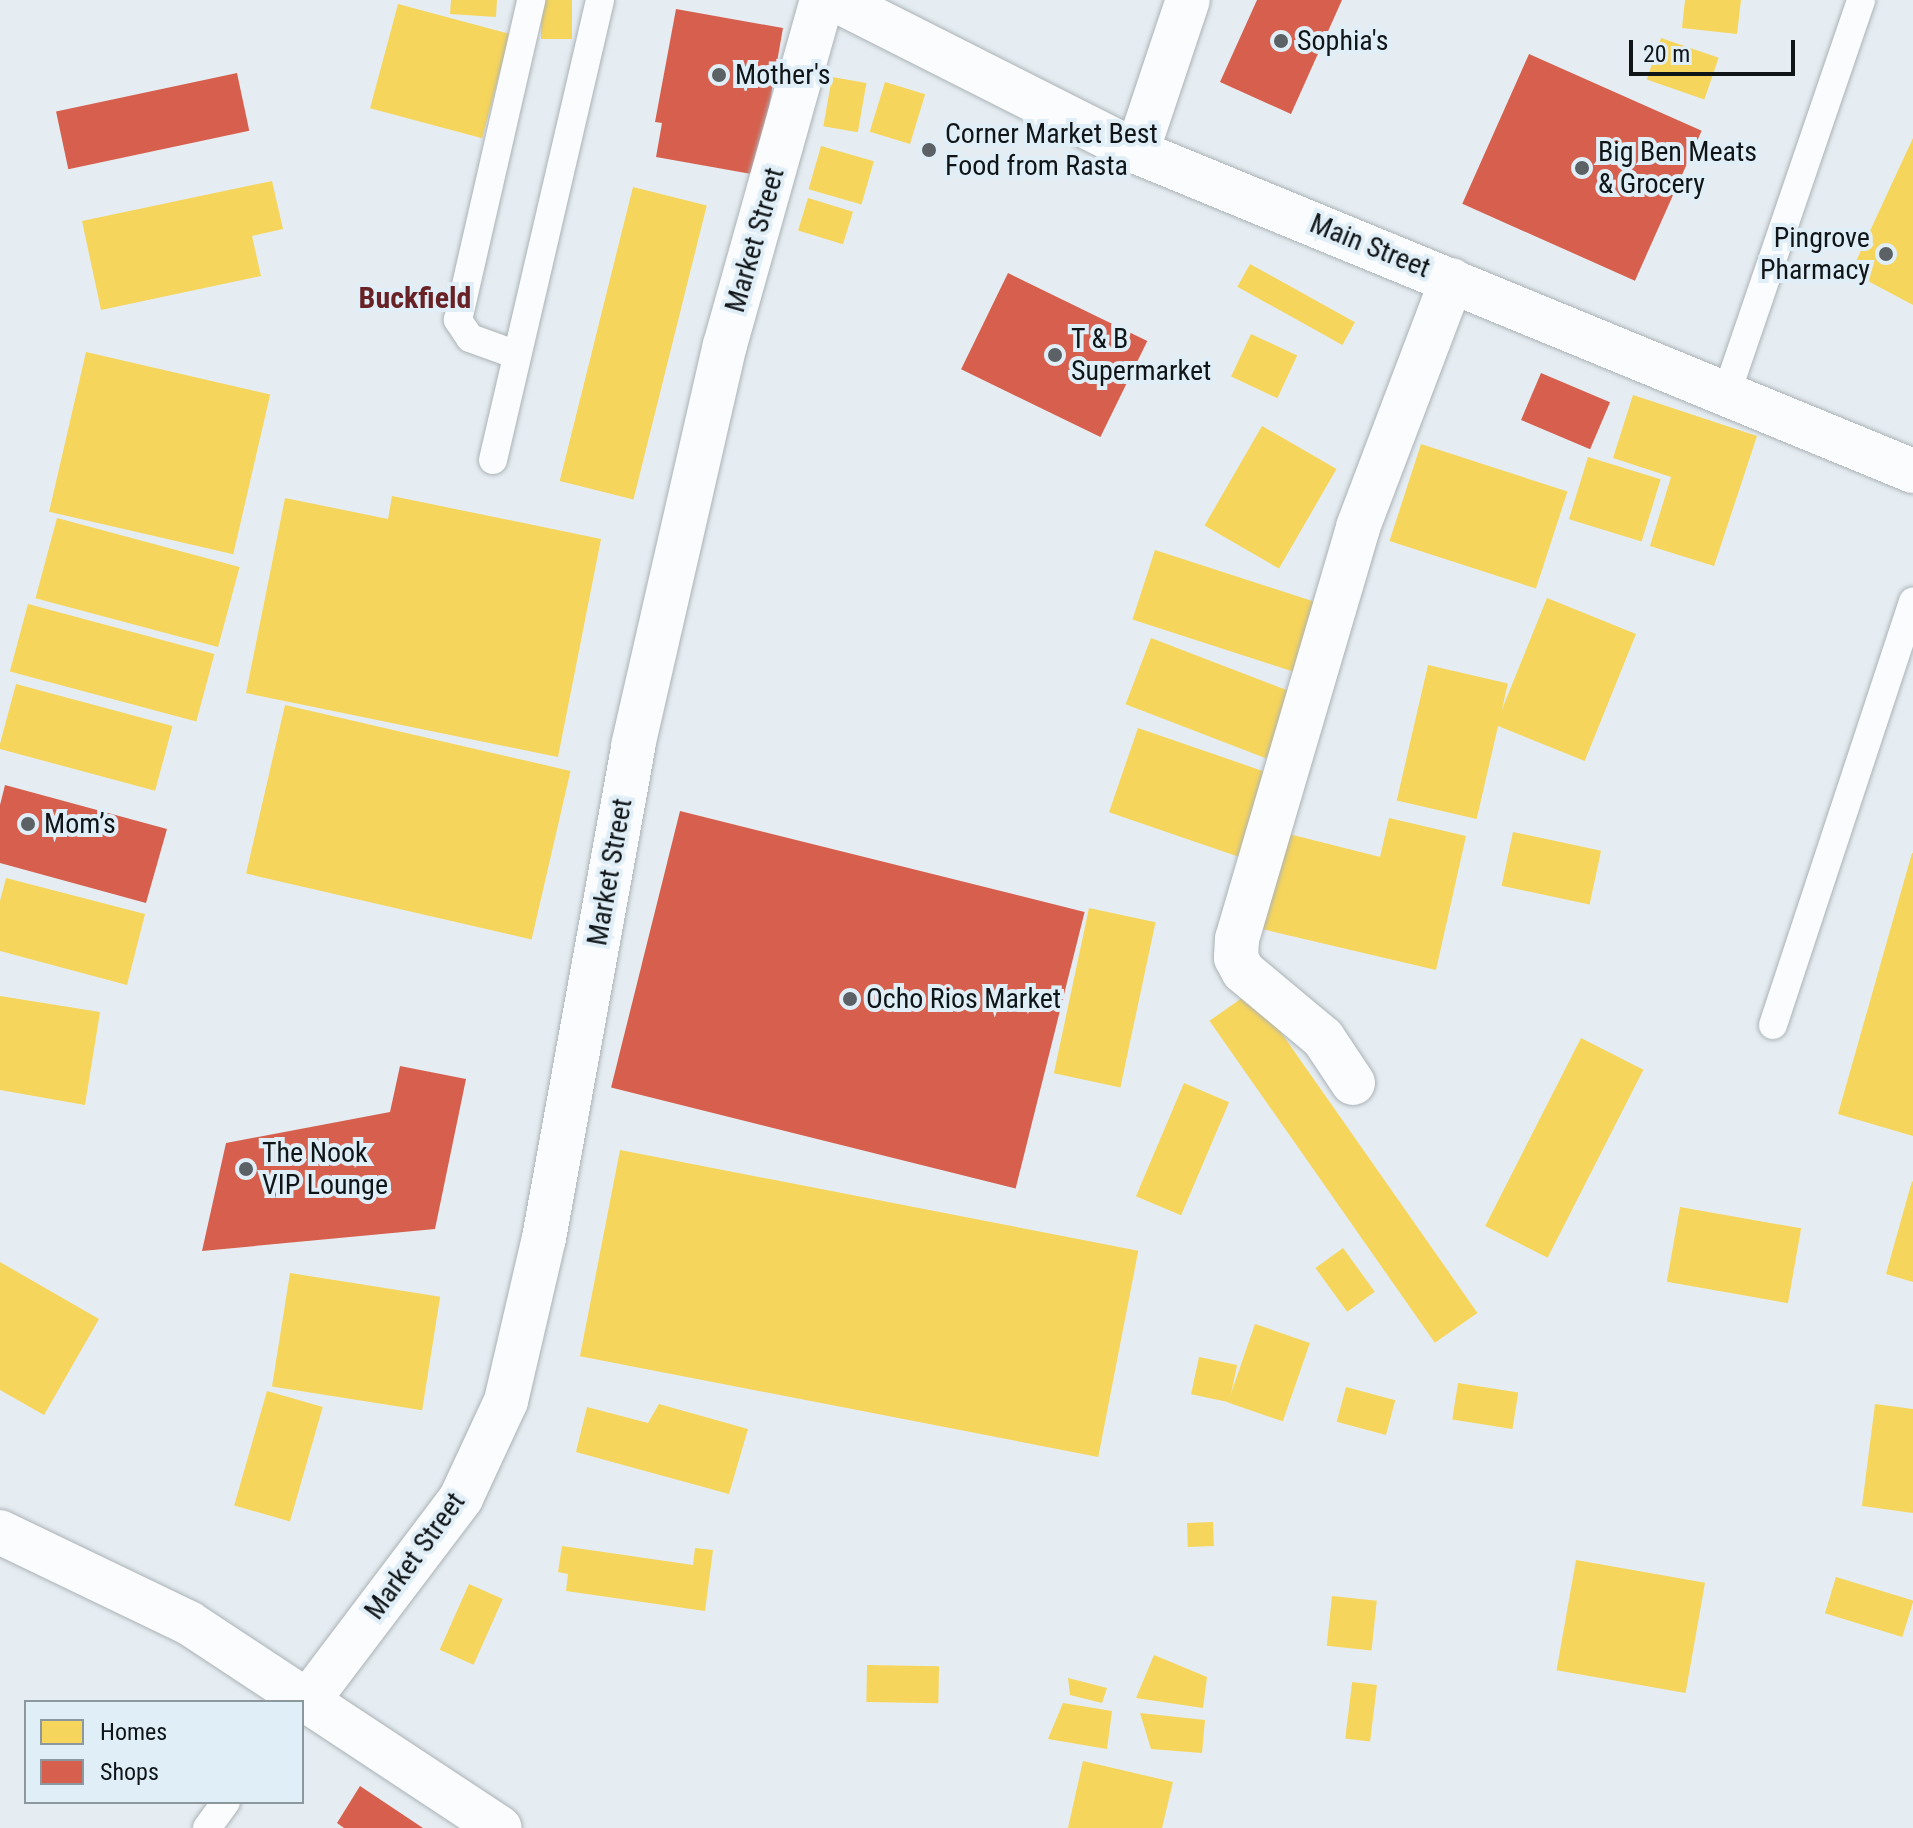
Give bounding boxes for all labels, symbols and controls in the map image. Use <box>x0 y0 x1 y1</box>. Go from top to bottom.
place label: Sophia's <box>1297 24 1388 58</box>
scale bar <box>1633 24 1799 74</box>
marker: Sophia's <box>1272 32 1290 50</box>
text: 20 m <box>1643 40 1690 68</box>
place label: Mother's <box>735 58 830 92</box>
marker: Mother's <box>710 66 728 84</box>
place label: Corner Market Best Food from Rasta <box>945 117 1158 183</box>
place label: Big Ben Meats & Grocery <box>1598 135 1757 201</box>
marker: Corner Market Best Food from Rasta <box>920 141 938 159</box>
marker: Big Ben Meats & Grocery <box>1573 159 1591 177</box>
street label: Market Street <box>718 164 792 316</box>
street label: Main Street <box>1305 207 1435 285</box>
place label: Pingrove Pharmacy <box>1760 221 1870 287</box>
marker: Pingrove Pharmacy <box>1877 245 1895 263</box>
district label: Buckfield <box>359 280 471 316</box>
place label: T & B Supermarket <box>1071 322 1211 388</box>
marker: T & B Supermarket <box>1046 346 1064 364</box>
street label: Market Street <box>581 796 639 948</box>
place label: Mom’s <box>44 807 116 841</box>
marker: Mom’s <box>19 815 37 833</box>
place label: Ocho Rios Market <box>866 982 1061 1016</box>
marker: Ocho Rios Market <box>841 990 859 1008</box>
place label: The Nook VIP Lounge <box>262 1136 388 1202</box>
marker: The Nook VIP Lounge <box>237 1160 255 1178</box>
street label: Market Street <box>358 1486 472 1626</box>
legend <box>24 1700 304 1804</box>
text: Homes <box>100 1718 167 1746</box>
text: Shops <box>100 1758 159 1786</box>

